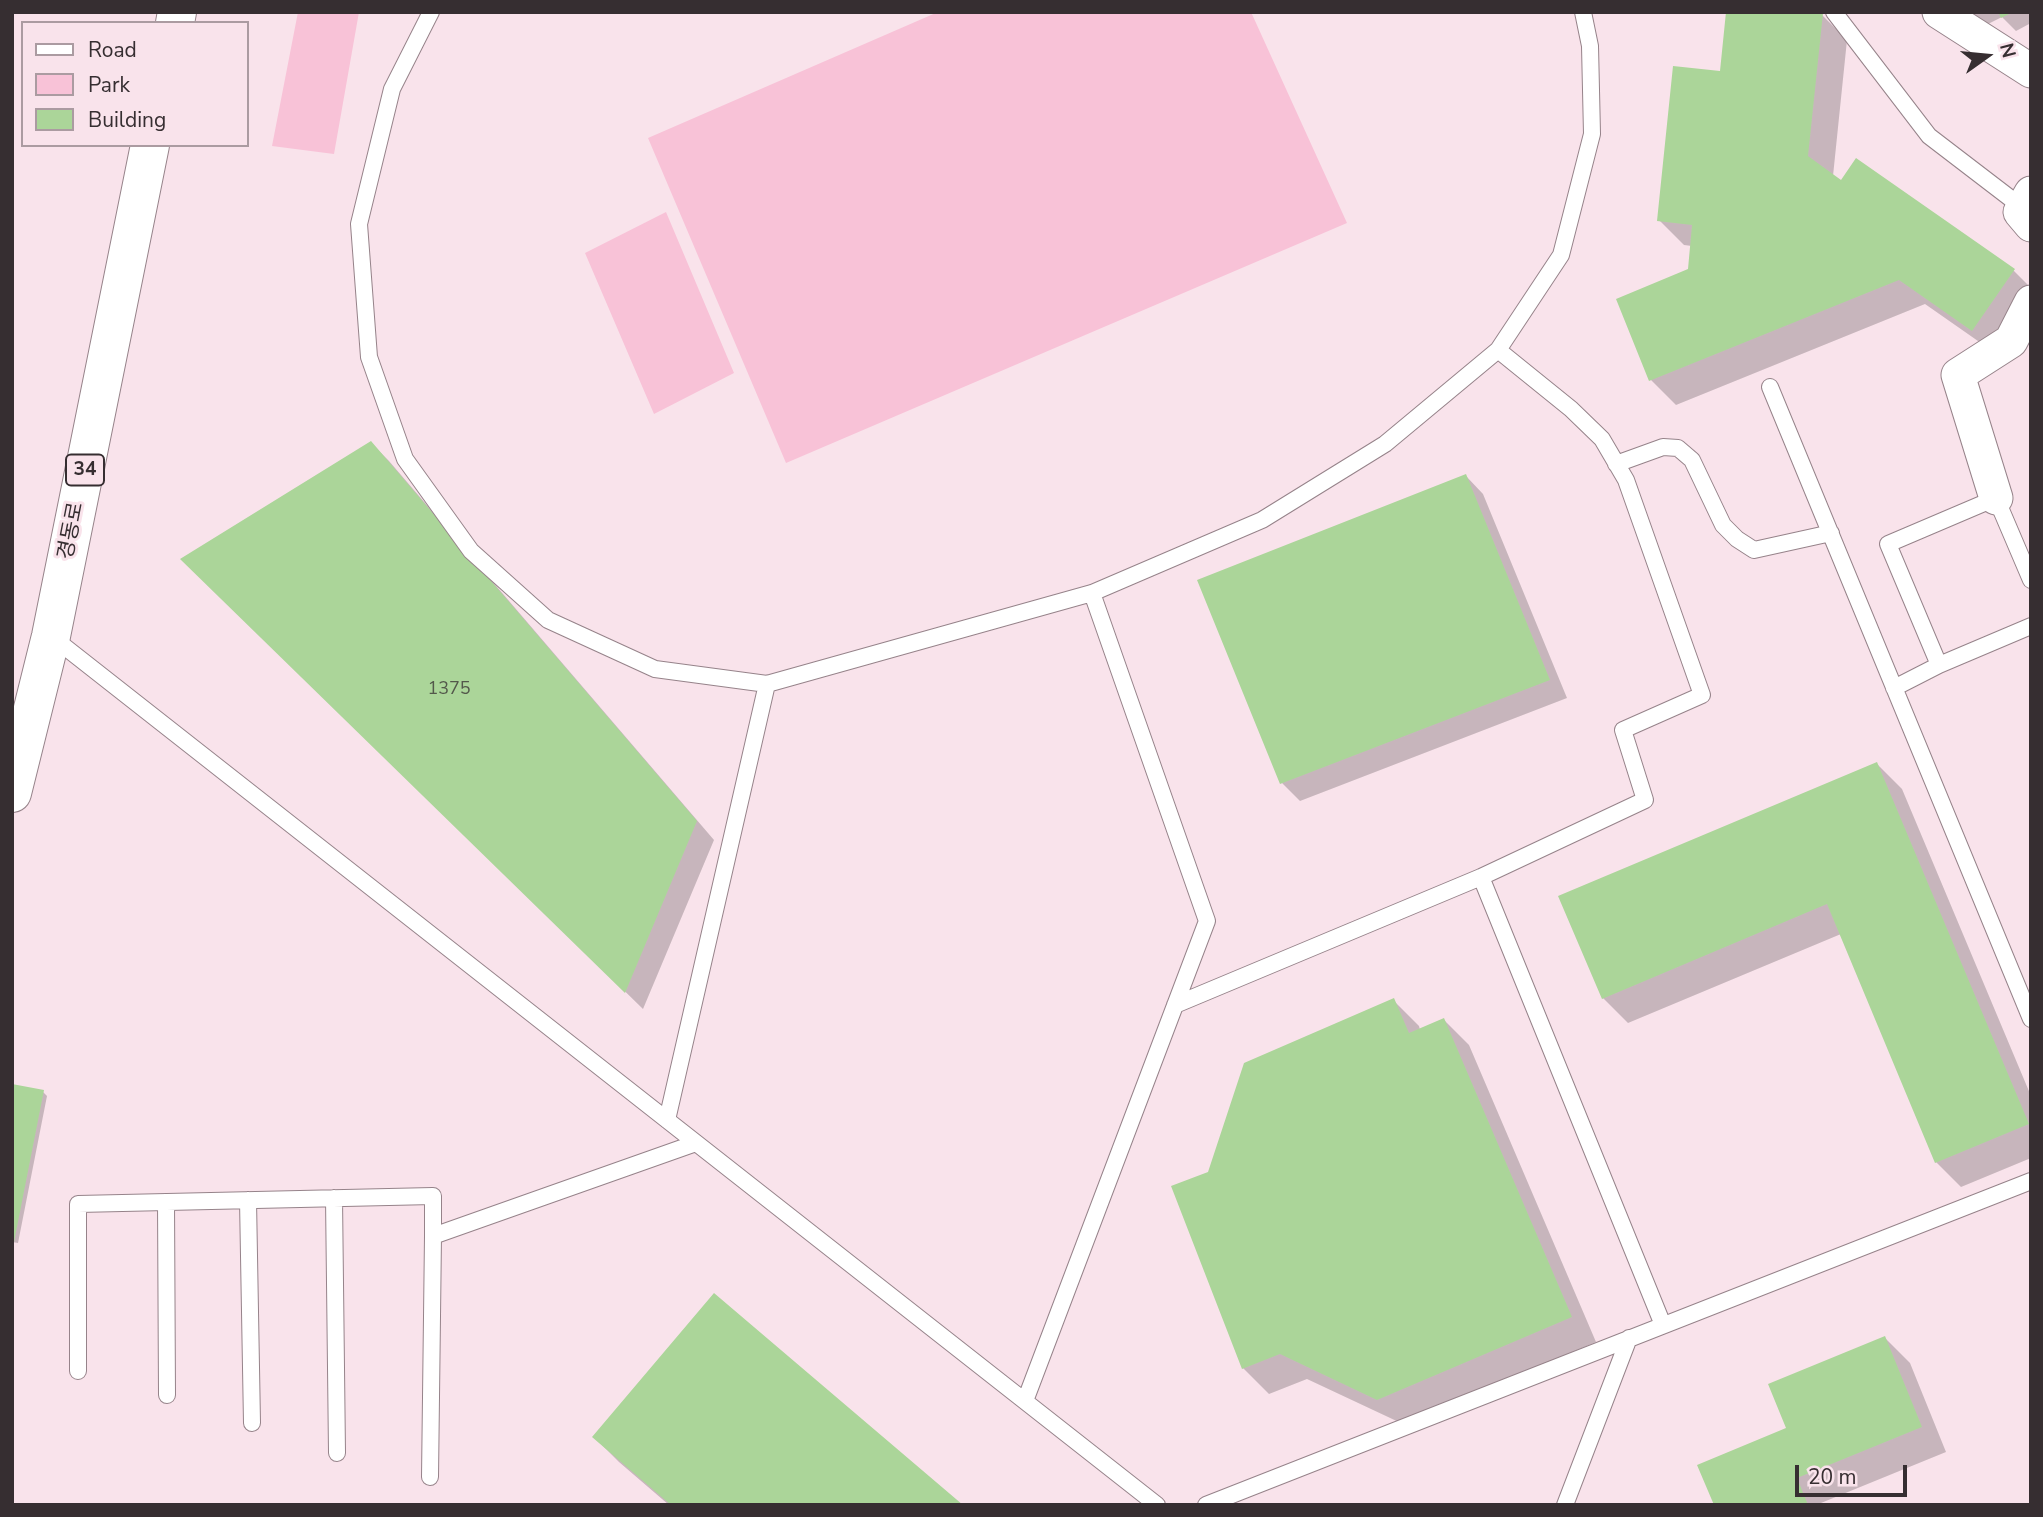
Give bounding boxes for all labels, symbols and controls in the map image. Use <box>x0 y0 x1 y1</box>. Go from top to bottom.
legend <box>21 21 248 147</box>
north arrow <box>1952 21 2022 91</box>
text: Road <box>88 36 137 64</box>
text: N <box>1993 40 2022 61</box>
text: Park <box>88 71 130 99</box>
text: Building <box>88 106 166 134</box>
road number: 34 <box>66 454 104 485</box>
street label: 경동로 <box>54 500 90 562</box>
house number: 1375 <box>427 679 471 701</box>
scale bar <box>1798 1450 1910 1494</box>
text: 20 m <box>1808 1463 1857 1491</box>

